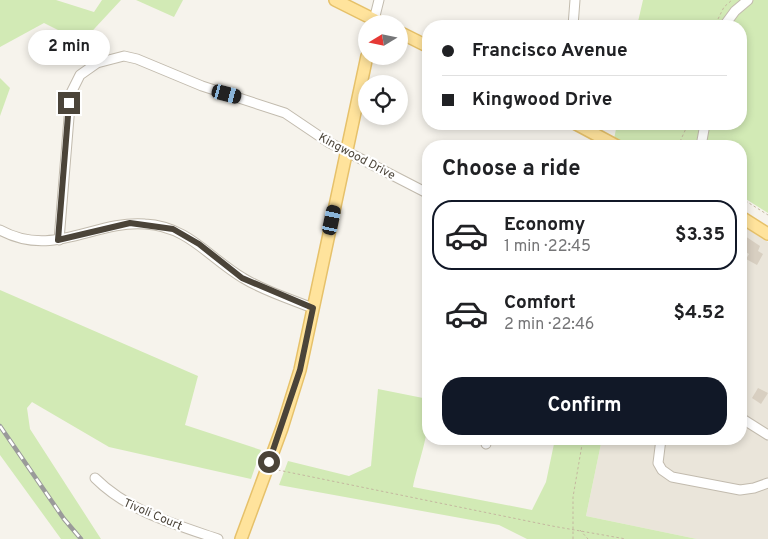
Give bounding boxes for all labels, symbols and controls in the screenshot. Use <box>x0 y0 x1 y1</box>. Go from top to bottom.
north arrow <box>358 15 408 65</box>
map controls <box>358 15 408 125</box>
callout: 2 min <box>28 31 110 66</box>
text: 2 min <box>48 37 90 57</box>
text: Francisco Avenue <box>472 39 627 63</box>
button: locate <box>358 75 408 125</box>
car <box>210 83 243 105</box>
text: Kingwood Drive <box>472 88 612 112</box>
route end <box>58 92 80 114</box>
street label: Kingwood Drive <box>315 130 398 184</box>
text: Choose a ride <box>442 156 580 183</box>
car <box>321 204 342 236</box>
icon: car <box>444 213 489 258</box>
text: Economy <box>504 213 585 237</box>
text: $3.35 <box>675 223 725 247</box>
text: 1 min · 22:45 <box>504 237 591 257</box>
icon: car <box>444 291 489 336</box>
text: Comfort <box>504 291 576 315</box>
text: $4.52 <box>674 301 725 325</box>
text: 2 min · 22:46 <box>504 315 594 335</box>
button: Confirm <box>442 377 727 435</box>
route start <box>258 451 280 473</box>
street label: Tivoli Court <box>121 495 185 535</box>

